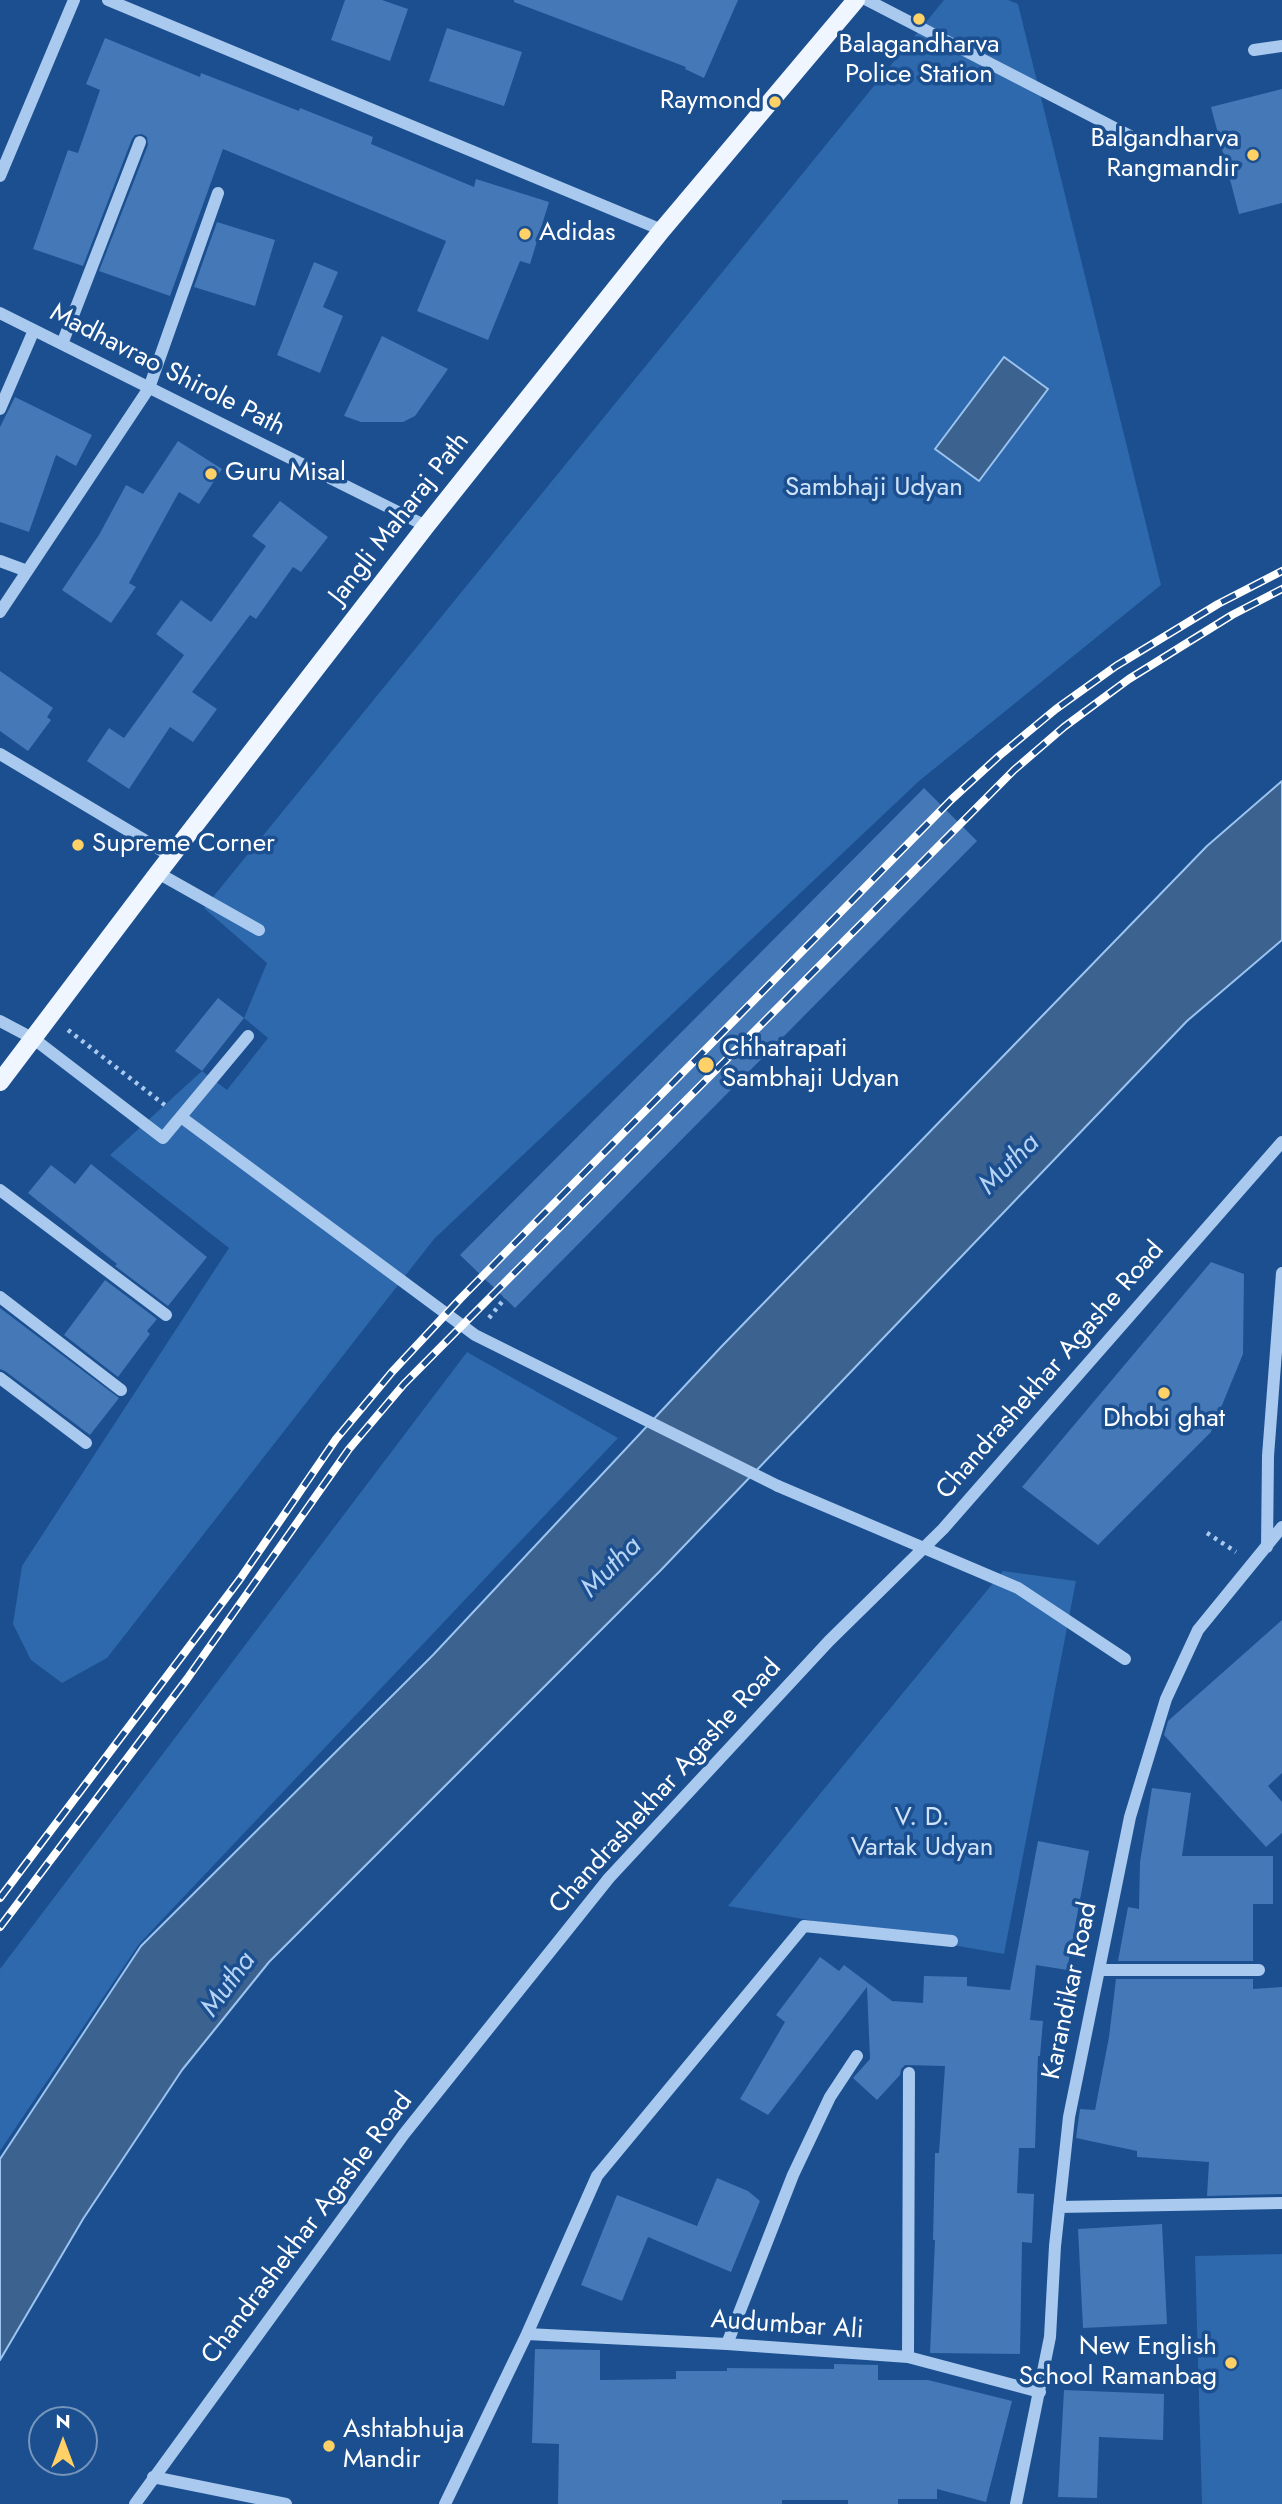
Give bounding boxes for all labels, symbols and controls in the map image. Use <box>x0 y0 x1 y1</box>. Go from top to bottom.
marker: Balagandharva Police Station <box>911 11 927 27</box>
place label: Balagandharva Police Station <box>838 30 1000 92</box>
place label: Raymond <box>660 86 761 118</box>
marker: Raymond <box>767 94 783 110</box>
place label: Balgandharva Rangmandir <box>1090 124 1239 186</box>
marker: Balgandharva Rangmandir <box>1245 147 1261 163</box>
place label: Adidas <box>539 218 616 250</box>
marker: Adidas <box>517 226 533 242</box>
street label: Madhavrao Shirole Path <box>44 298 290 444</box>
street label: Jangli Maharaj Path <box>323 427 477 611</box>
place label: Guru Misal <box>225 458 346 490</box>
marker: Guru Misal <box>203 466 219 482</box>
park label: Sambhaji Udyan <box>785 473 963 505</box>
place label: Supreme Corner <box>92 829 275 861</box>
marker: Supreme Corner <box>70 837 86 853</box>
place label: Chhatrapati Sambhaji Udyan <box>722 1034 900 1096</box>
marker: Chhatrapati Sambhaji Udyan <box>696 1055 716 1075</box>
water label: Mutha <box>972 1127 1048 1203</box>
street label: Chandrashekhar Agashe Road <box>930 1236 1172 1506</box>
marker: Dhobi ghat <box>1156 1385 1172 1401</box>
place label: Dhobi ghat <box>1103 1404 1225 1436</box>
water label: Mutha <box>574 1530 650 1606</box>
street label: Chandrashekhar Agashe Road <box>543 1653 789 1921</box>
park label: V. D. Vartak Udyan <box>851 1803 993 1864</box>
street label: Karandikar Road <box>1037 1899 1105 2083</box>
water label: Mutha <box>194 1946 264 2024</box>
street label: Chandrashekhar Agashe Road <box>196 2087 420 2371</box>
street label: Audumbar Ali <box>710 2305 864 2347</box>
place label: New English School Ramanbag <box>1019 2332 1217 2394</box>
marker: New English School Ramanbag <box>1223 2355 1239 2371</box>
north arrow <box>28 2406 98 2476</box>
text: N <box>55 2408 71 2435</box>
place label: Ashtabhuja Mandir <box>343 2415 464 2476</box>
marker: Ashtabhuja Mandir <box>321 2438 337 2454</box>

